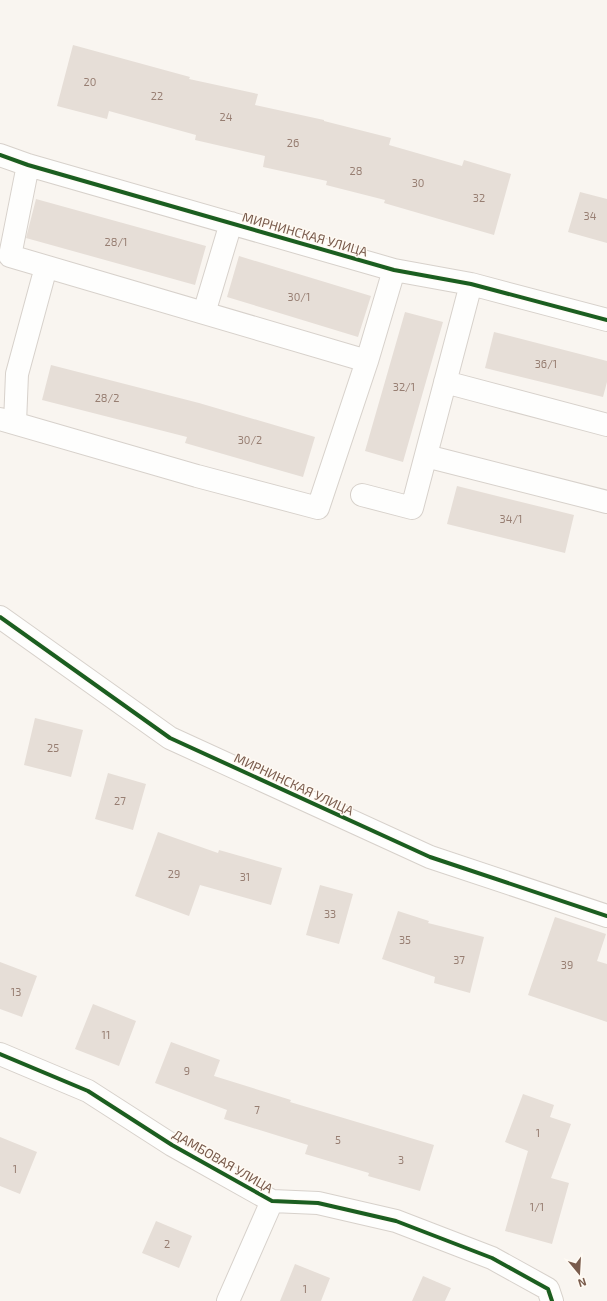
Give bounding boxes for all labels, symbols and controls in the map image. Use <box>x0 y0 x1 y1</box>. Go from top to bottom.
house number: 20 <box>84 75 96 88</box>
house number: 22 <box>151 89 163 102</box>
house number: 24 <box>220 110 233 123</box>
house number: 26 <box>287 136 299 149</box>
house number: 28 <box>350 164 362 177</box>
house number: 30 <box>412 176 424 189</box>
house number: 32 <box>473 191 485 204</box>
street label: МИРНИНСКАЯ УЛИЦА <box>240 208 370 260</box>
house number: 34 <box>584 209 597 222</box>
house number: 28/1 <box>105 235 127 248</box>
house number: 30/1 <box>288 290 310 303</box>
house number: 36/1 <box>535 357 557 370</box>
house number: 32/1 <box>393 380 415 393</box>
house number: 28/2 <box>95 391 119 404</box>
house number: 30/2 <box>238 433 262 446</box>
house number: 34/1 <box>500 512 522 525</box>
house number: 25 <box>47 741 59 754</box>
street label: МИРНИНСКАЯ УЛИЦА <box>232 749 356 819</box>
house number: 27 <box>114 794 126 807</box>
house number: 29 <box>168 867 180 880</box>
house number: 31 <box>240 870 250 883</box>
house number: 33 <box>324 907 336 920</box>
house number: 35 <box>399 933 411 946</box>
house number: 37 <box>453 953 465 966</box>
house number: 39 <box>561 958 573 971</box>
house number: 13 <box>11 985 21 998</box>
house number: 11 <box>102 1028 110 1041</box>
house number: 9 <box>184 1064 190 1077</box>
house number: 7 <box>254 1103 260 1116</box>
street label: ДАМБОВАЯ УЛИЦА <box>170 1126 276 1196</box>
house number: 1 <box>536 1126 540 1139</box>
house number: 5 <box>335 1133 341 1146</box>
house number: 3 <box>398 1153 404 1166</box>
house number: 1 <box>13 1162 17 1175</box>
house number: 1/1 <box>530 1200 544 1213</box>
house number: 2 <box>164 1237 170 1250</box>
north arrow <box>559 1253 599 1293</box>
text: N <box>576 1276 588 1290</box>
house number: 1 <box>303 1282 307 1295</box>

